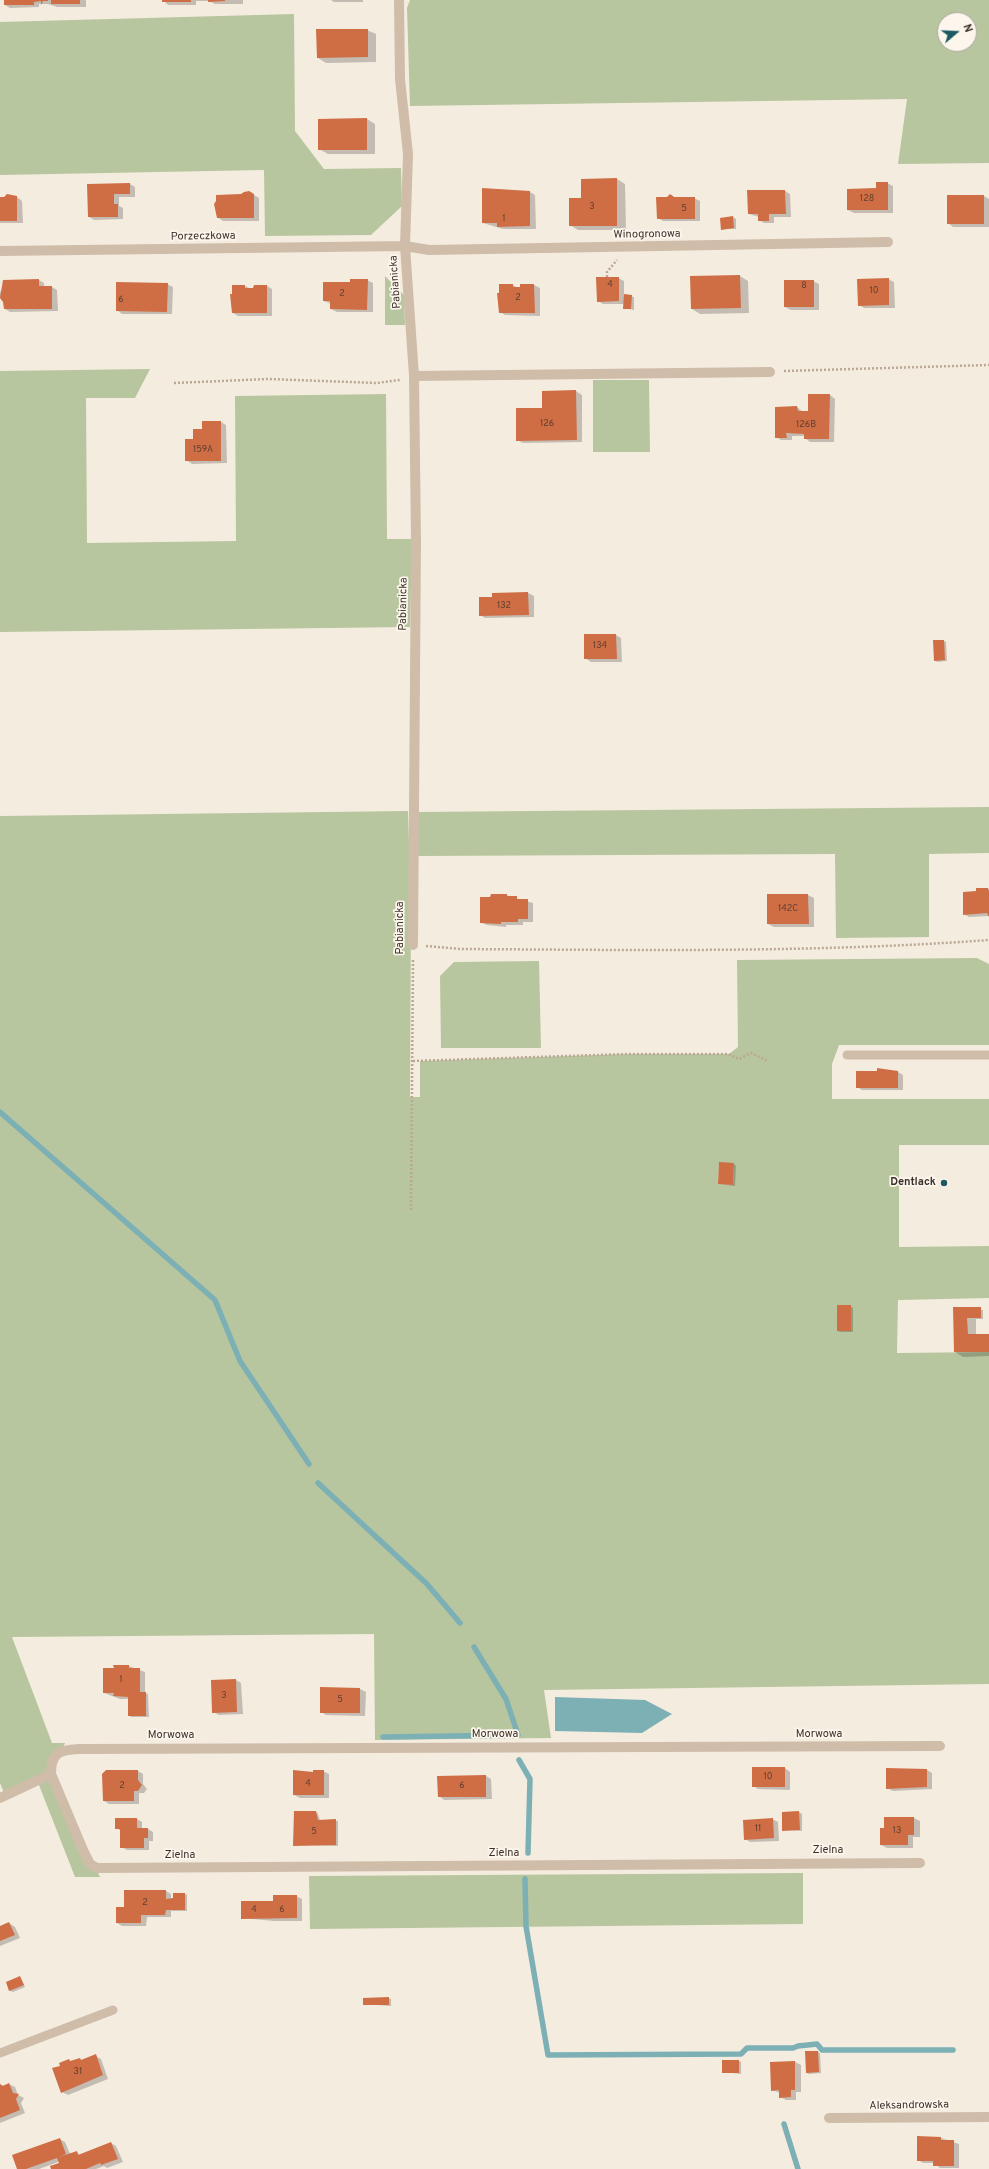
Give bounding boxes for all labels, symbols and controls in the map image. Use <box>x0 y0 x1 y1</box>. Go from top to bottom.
north arrow <box>937 12 977 52</box>
text: N <box>959 22 975 34</box>
house number: 128 <box>860 194 874 204</box>
house number: 3 <box>589 202 595 212</box>
house number: 5 <box>681 204 687 214</box>
house number: 1 <box>502 214 506 224</box>
street label: Winogronowa <box>613 228 681 242</box>
street label: Porzeczkowa <box>170 230 236 244</box>
street label: Pabianicka <box>388 255 404 309</box>
house number: 4 <box>607 280 613 290</box>
house number: 8 <box>801 281 807 291</box>
house number: 10 <box>869 286 879 296</box>
house number: 2 <box>339 289 345 299</box>
house number: 2 <box>515 293 521 303</box>
house number: 6 <box>118 295 124 305</box>
house number: 126 <box>540 419 554 429</box>
house number: 126B <box>796 420 816 430</box>
house number: 159A <box>193 445 213 455</box>
street label: Pabianicka <box>397 577 411 631</box>
house number: 132 <box>497 601 511 611</box>
house number: 134 <box>593 641 607 651</box>
street label: Pabianicka <box>394 901 408 955</box>
house number: 142C <box>778 904 798 914</box>
place label: Dentlack <box>890 1176 936 1190</box>
marker: Dentlack <box>939 1178 949 1188</box>
house number: 1 <box>119 1675 123 1685</box>
house number: 3 <box>221 1691 227 1701</box>
house number: 5 <box>337 1695 343 1705</box>
street label: Morwowa <box>472 1728 518 1742</box>
street label: Morwowa <box>796 1728 842 1742</box>
street label: Morwowa <box>148 1729 194 1743</box>
house number: 10 <box>763 1772 773 1782</box>
house number: 4 <box>305 1779 311 1789</box>
house number: 2 <box>119 1781 125 1791</box>
house number: 6 <box>459 1781 465 1791</box>
house number: 11 <box>755 1824 761 1834</box>
house number: 13 <box>893 1826 901 1836</box>
house number: 5 <box>311 1827 317 1837</box>
street label: Zielna <box>813 1844 843 1858</box>
street label: Zielna <box>489 1847 519 1861</box>
street label: Zielna <box>165 1849 195 1863</box>
house number: 2 <box>142 1898 148 1908</box>
house number: 4 <box>251 1905 257 1915</box>
house number: 6 <box>279 1905 285 1915</box>
house number: 31 <box>74 2067 82 2077</box>
street label: Aleksandrowska <box>869 2099 949 2113</box>

